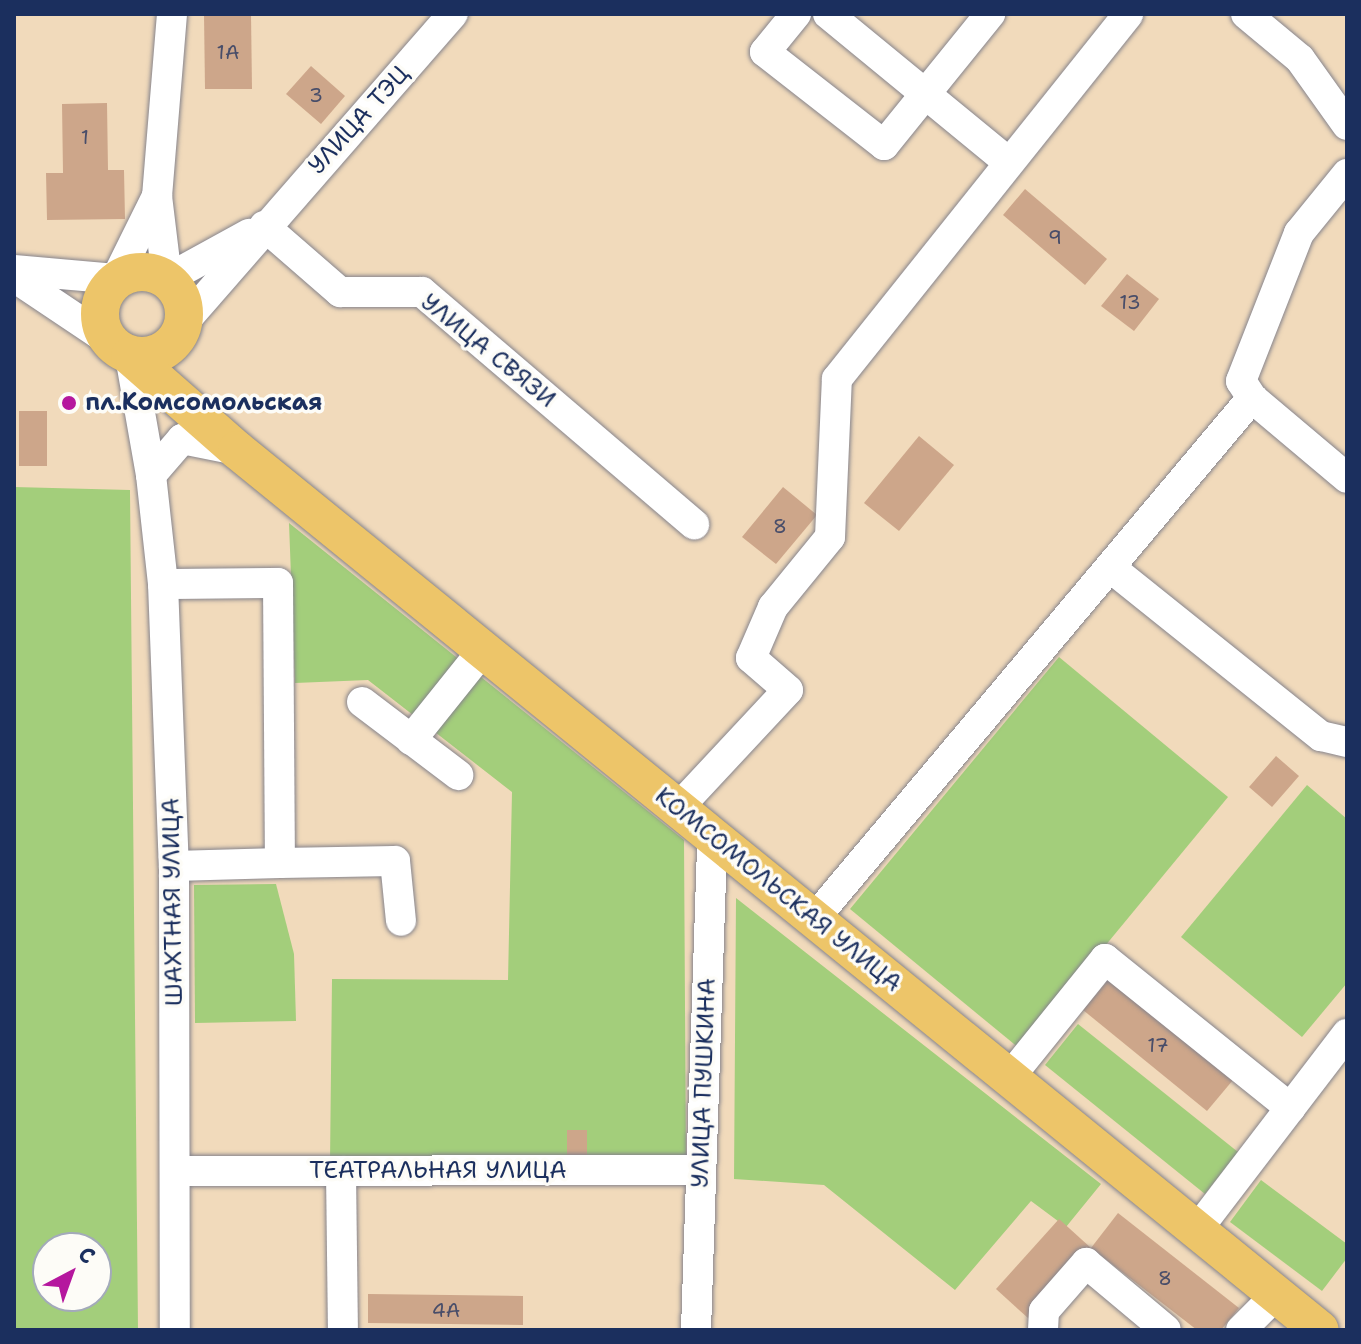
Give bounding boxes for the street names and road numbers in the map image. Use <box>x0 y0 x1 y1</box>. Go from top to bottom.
street label: УЛИЦА ТЭЦ <box>303 60 415 180</box>
street label: УЛИЦА СВЯЗИ <box>415 288 561 414</box>
street label: КОМСОМОЛЬСКАЯ УЛИЦА <box>649 782 907 998</box>
street label: ШАХТНАЯ УЛИЦА <box>157 798 189 1006</box>
street label: УЛИЦА ПУШКИНА <box>686 977 722 1189</box>
street label: ТЕАТРАЛЬНАЯ УЛИЦА <box>309 1157 567 1185</box>

